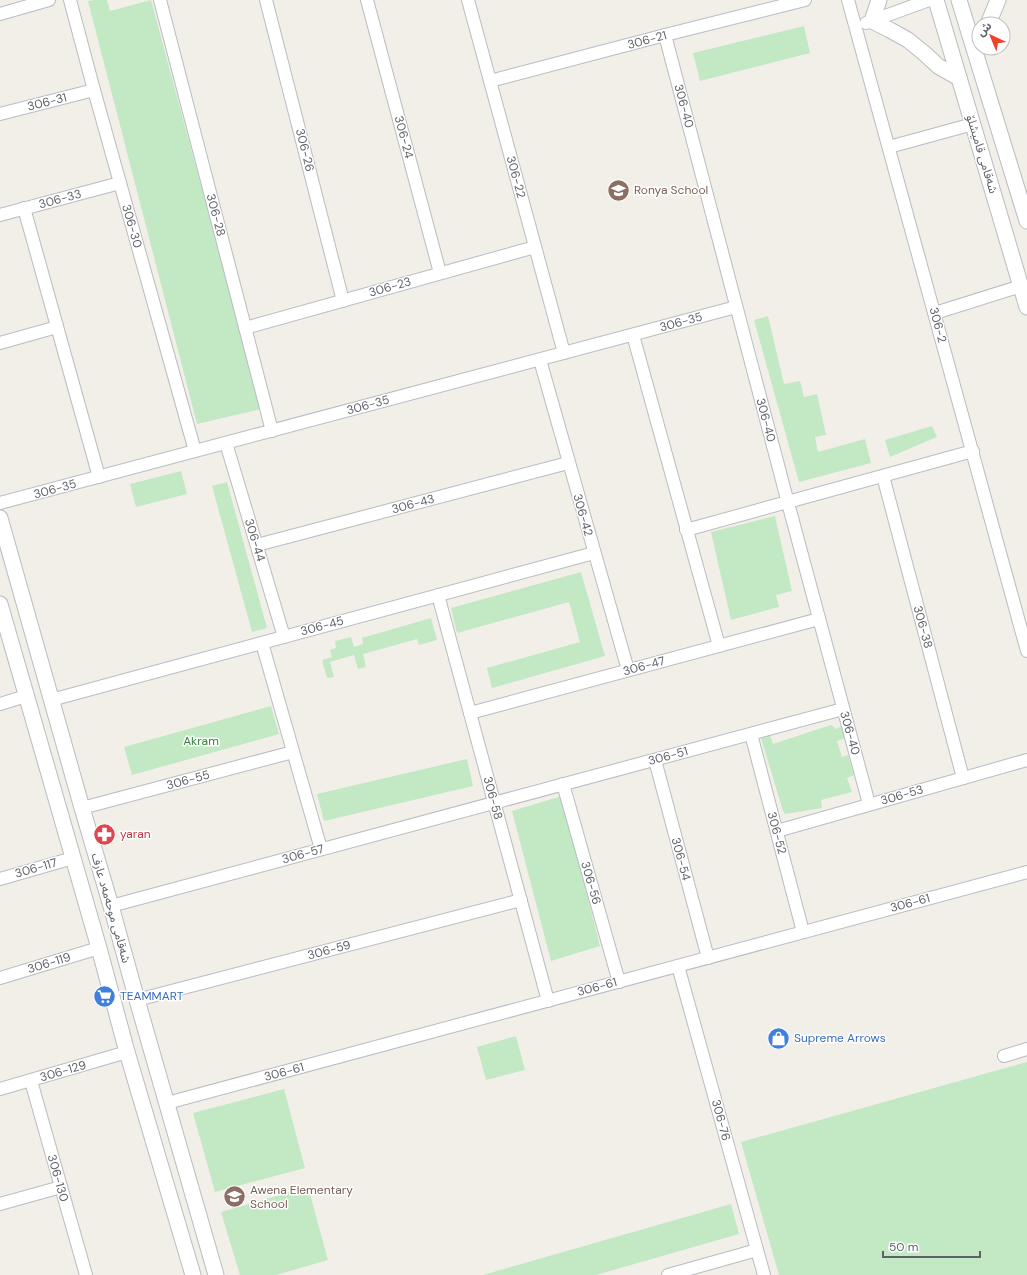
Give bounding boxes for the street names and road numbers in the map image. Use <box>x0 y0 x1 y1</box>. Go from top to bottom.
street label: 306-21 <box>626 27 668 53</box>
street label: 306-40 <box>670 82 698 130</box>
street label: 306-31 <box>26 89 68 115</box>
street label: شەقامی قامیشلۆ <box>962 113 1002 195</box>
street label: 306-24 <box>391 114 417 160</box>
street label: 306-26 <box>292 127 318 173</box>
street label: 306-22 <box>503 154 529 200</box>
street label: 306-33 <box>37 186 83 212</box>
street label: 306-28 <box>203 192 229 238</box>
street label: 306-30 <box>118 202 146 250</box>
street label: 306-23 <box>367 273 413 301</box>
street label: 306-2 <box>926 305 950 345</box>
street label: 306-35 <box>658 309 704 335</box>
street label: 306-35 <box>345 392 391 418</box>
street label: 306-40 <box>752 396 780 444</box>
street label: 306-35 <box>32 476 78 502</box>
street label: 306-43 <box>390 491 436 517</box>
street label: 306-42 <box>569 492 597 538</box>
street label: 306-44 <box>241 517 269 563</box>
street label: 306-38 <box>910 604 936 650</box>
street label: 306-45 <box>299 613 345 639</box>
street label: 306-47 <box>621 653 667 679</box>
street label: 306-40 <box>836 709 864 757</box>
street label: 306-51 <box>646 743 690 769</box>
street label: 306-55 <box>165 767 211 793</box>
street label: 306-58 <box>480 775 506 821</box>
street label: 306-53 <box>879 781 925 809</box>
street label: 306-52 <box>764 810 790 856</box>
street label: 306-54 <box>668 836 694 882</box>
street label: 306-57 <box>280 841 326 867</box>
street label: شەقامی موحەمەد عارف <box>88 851 134 965</box>
street label: 306-117 <box>13 854 59 882</box>
street label: 306-56 <box>577 860 605 906</box>
street label: 306-61 <box>888 890 932 916</box>
street label: 306-59 <box>306 937 352 963</box>
street label: 306-119 <box>25 949 73 977</box>
street label: 306-61 <box>575 974 619 1000</box>
street label: 306-129 <box>38 1057 88 1085</box>
street label: 306-61 <box>262 1059 306 1085</box>
street label: 306-76 <box>708 1098 734 1142</box>
street label: 306-130 <box>44 1153 72 1203</box>

